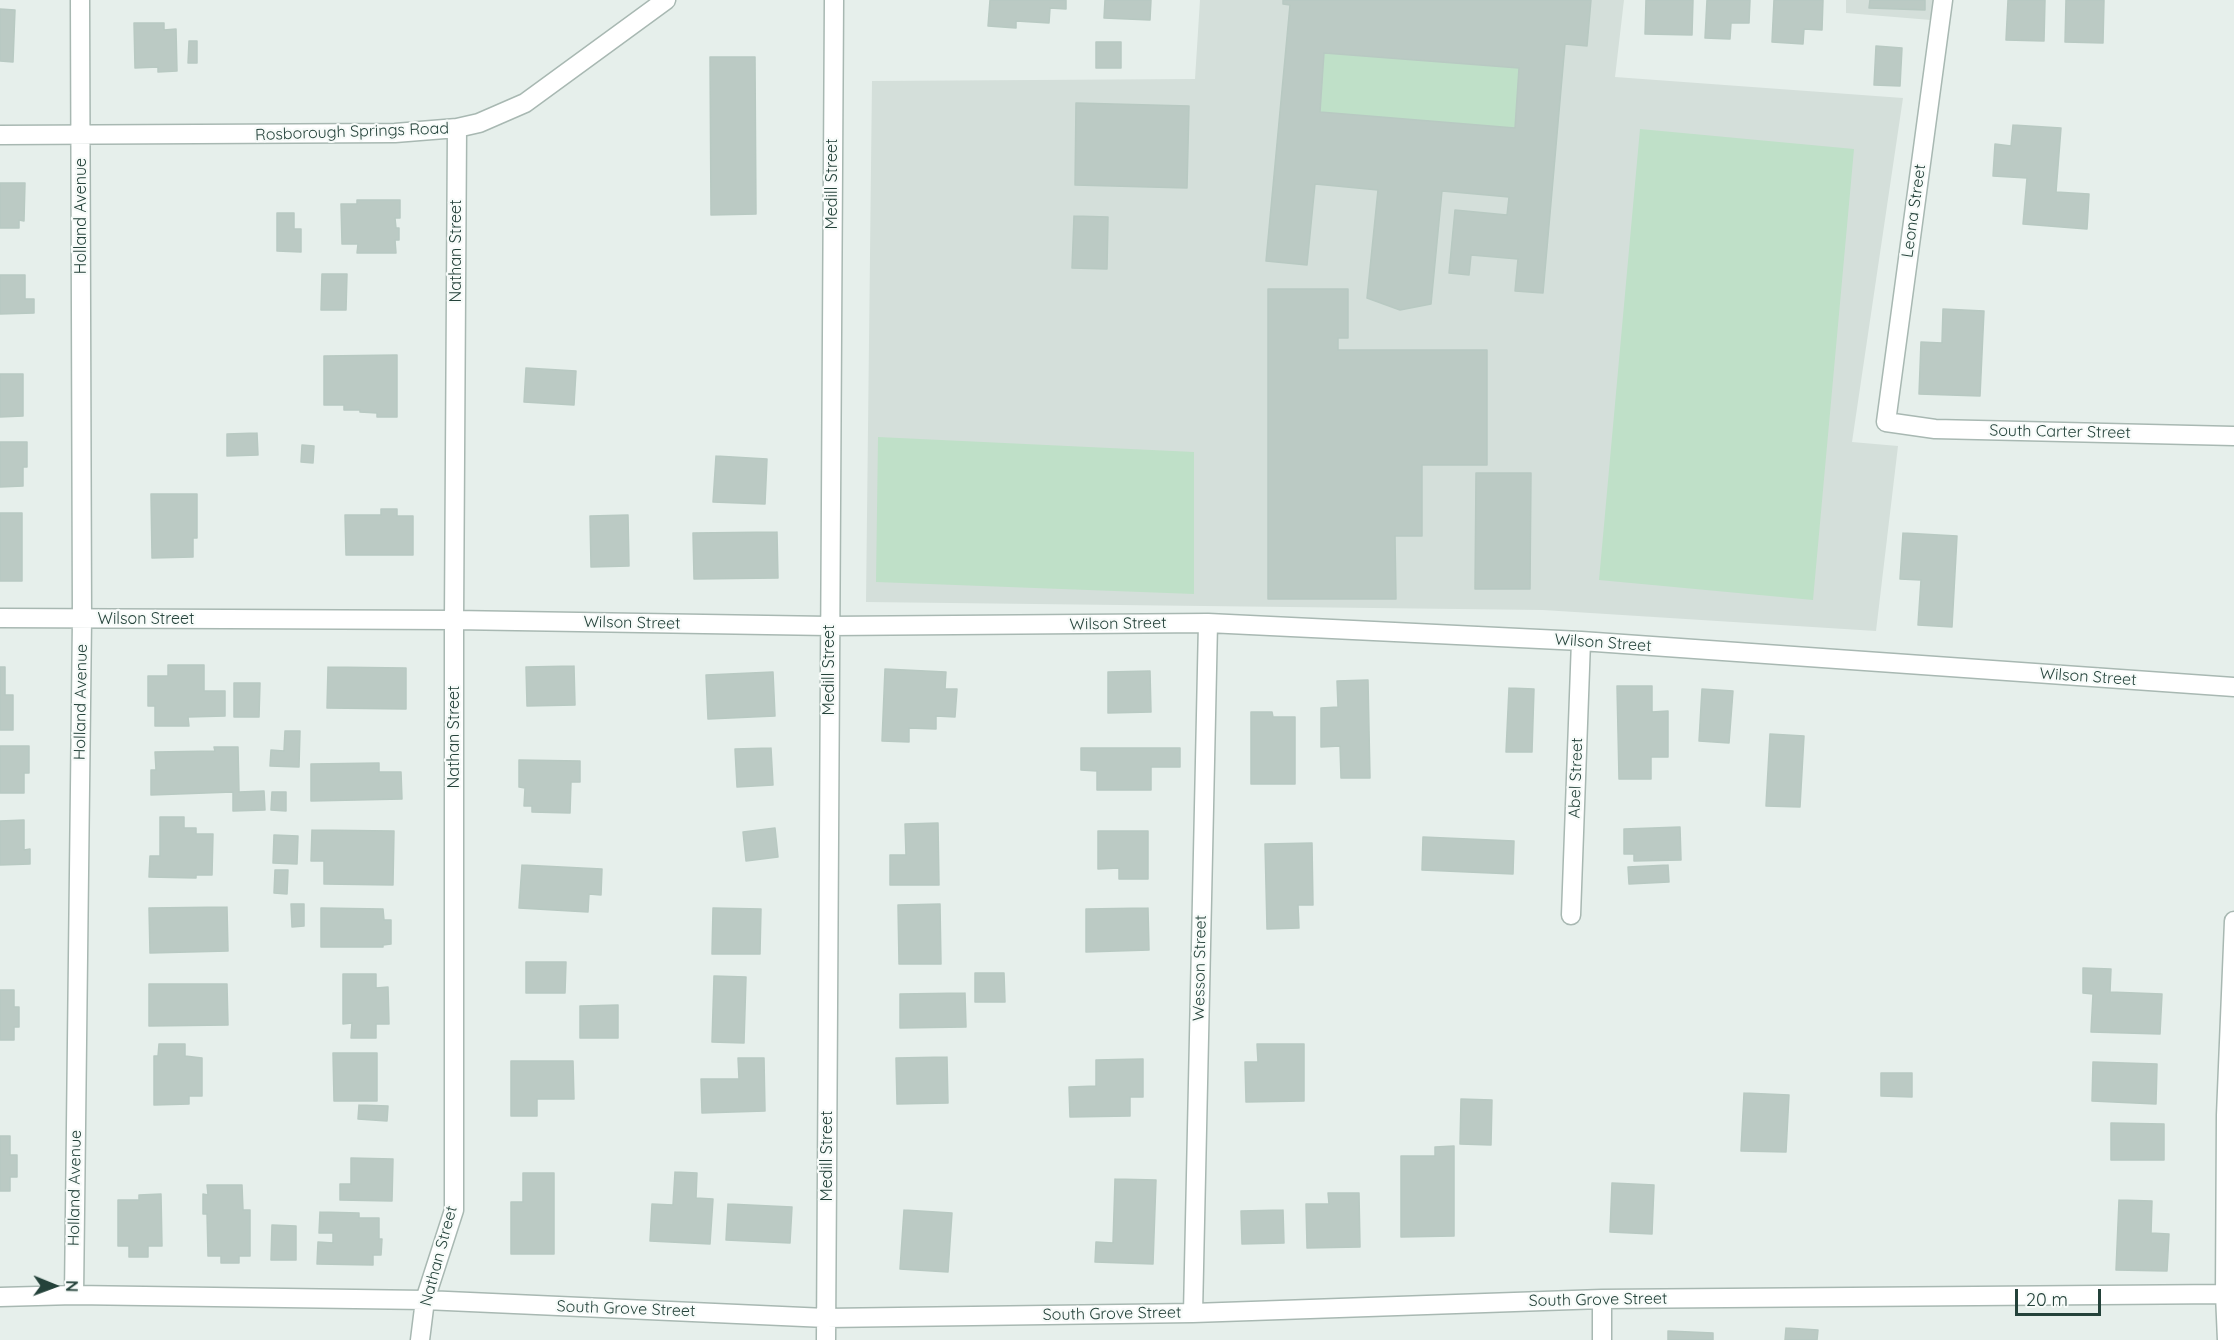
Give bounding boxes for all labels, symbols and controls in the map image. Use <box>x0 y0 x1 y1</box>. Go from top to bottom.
street label: Rosborough Springs Road <box>255 119 449 145</box>
street label: Medill Street <box>822 139 842 229</box>
street label: Holland Avenue <box>71 158 91 274</box>
street label: Leona Street <box>1898 163 1930 259</box>
street label: Nathan Street <box>446 200 466 302</box>
street label: South Carter Street <box>1989 421 2131 443</box>
street label: Wilson Street <box>97 609 195 629</box>
street label: Wilson Street <box>583 613 681 633</box>
street label: Wilson Street <box>1069 614 1167 634</box>
street label: Medill Street <box>819 625 839 715</box>
street label: Wilson Street <box>1554 630 1652 656</box>
street label: Holland Avenue <box>70 644 92 760</box>
street label: Wilson Street <box>2039 664 2137 690</box>
street label: Nathan Street <box>444 686 464 788</box>
street label: Abel Street <box>1565 737 1587 819</box>
street label: Wesson Street <box>1189 915 1211 1021</box>
street label: Medill Street <box>817 1111 837 1201</box>
street label: Holland Avenue <box>64 1130 86 1246</box>
street label: Nathan Street <box>416 1204 462 1308</box>
north arrow <box>24 1256 84 1316</box>
scale bar <box>2018 1277 2104 1315</box>
text: N <box>62 1280 82 1292</box>
text: 20 m <box>2026 1288 2068 1311</box>
street label: South Grove Street <box>1529 1289 1667 1311</box>
street label: South Grove Street <box>556 1297 696 1321</box>
street label: South Grove Street <box>1043 1303 1181 1325</box>

